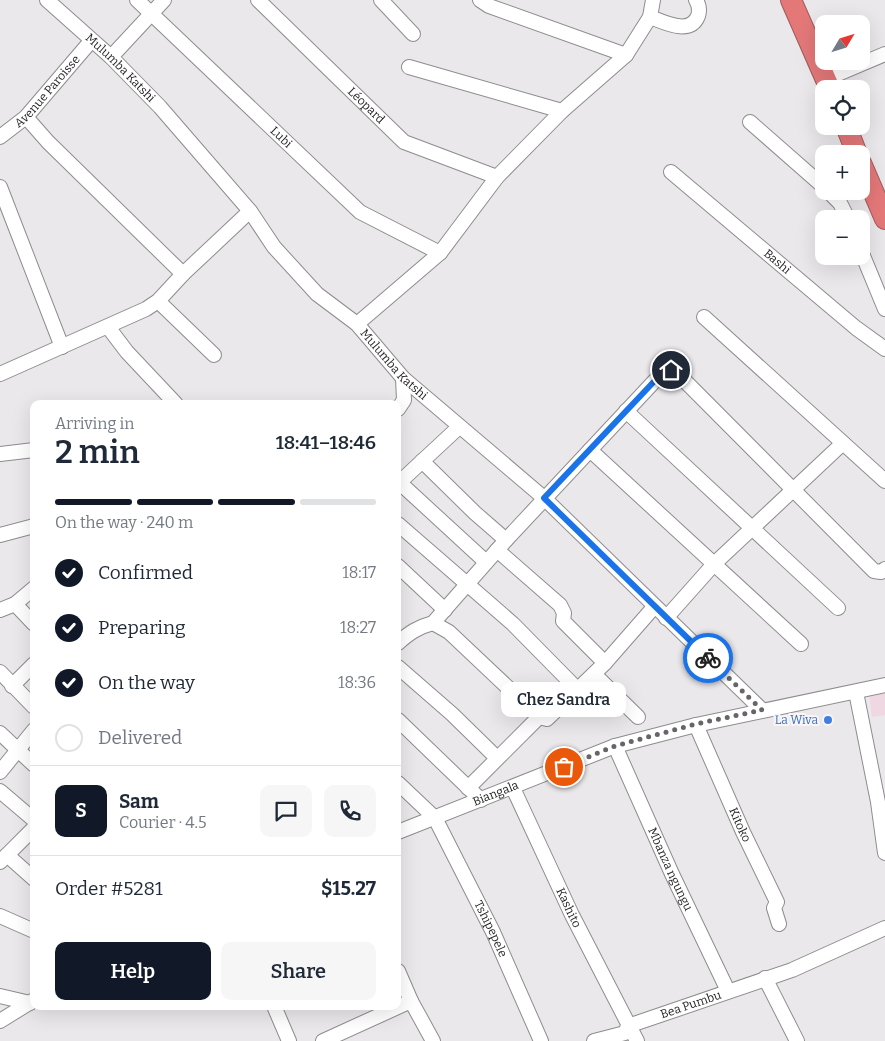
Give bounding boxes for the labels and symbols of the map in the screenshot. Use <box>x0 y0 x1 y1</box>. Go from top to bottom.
north arrow <box>815 15 870 70</box>
street label: Mulumba Katshi <box>83 31 159 105</box>
street label: Avenue Paroisse <box>12 52 83 130</box>
street label: Léopard <box>345 84 388 126</box>
street label: Lubi <box>268 124 295 151</box>
street label: Bashi <box>761 246 794 277</box>
street label: Mulumba Katshi <box>357 326 431 403</box>
pin <box>650 349 692 391</box>
courier <box>683 633 733 683</box>
callout: Chez Sandra <box>502 682 626 717</box>
place label: La Wiva <box>775 713 818 727</box>
marker: La Wiva <box>822 714 834 726</box>
pin <box>543 746 585 788</box>
street label: Biangala <box>471 778 521 809</box>
street label: Kitoko <box>726 805 754 844</box>
street label: Mbanza ngungu <box>645 825 696 914</box>
street label: Kashito <box>553 886 584 930</box>
street label: Tshipepele <box>471 898 510 959</box>
street label: Bea Pumbu <box>659 987 724 1021</box>

